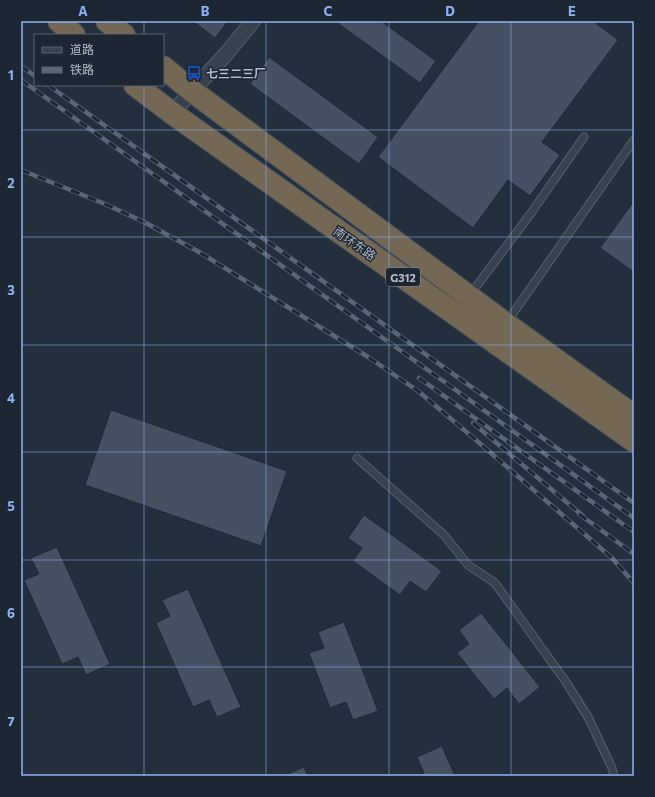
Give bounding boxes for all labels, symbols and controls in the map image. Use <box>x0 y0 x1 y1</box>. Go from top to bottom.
text: A <box>78 3 88 19</box>
text: B <box>201 3 210 19</box>
text: C <box>324 3 333 19</box>
text: D <box>445 3 455 19</box>
text: E <box>568 3 576 19</box>
legend <box>34 34 164 86</box>
text: 道路 <box>70 42 94 56</box>
text: 铁路 <box>70 62 94 76</box>
bus stop icon: 七三二三厂 <box>185 64 203 82</box>
place label: 七三二三厂 <box>206 66 266 80</box>
text: 1 <box>8 67 14 83</box>
text: 2 <box>7 175 15 191</box>
street label: 南环东路 <box>331 223 379 263</box>
road number: G312 <box>386 268 420 286</box>
text: 3 <box>7 282 15 298</box>
text: 4 <box>7 390 15 406</box>
text: 5 <box>7 498 15 514</box>
text: 6 <box>7 605 15 621</box>
text: 7 <box>7 713 15 729</box>

